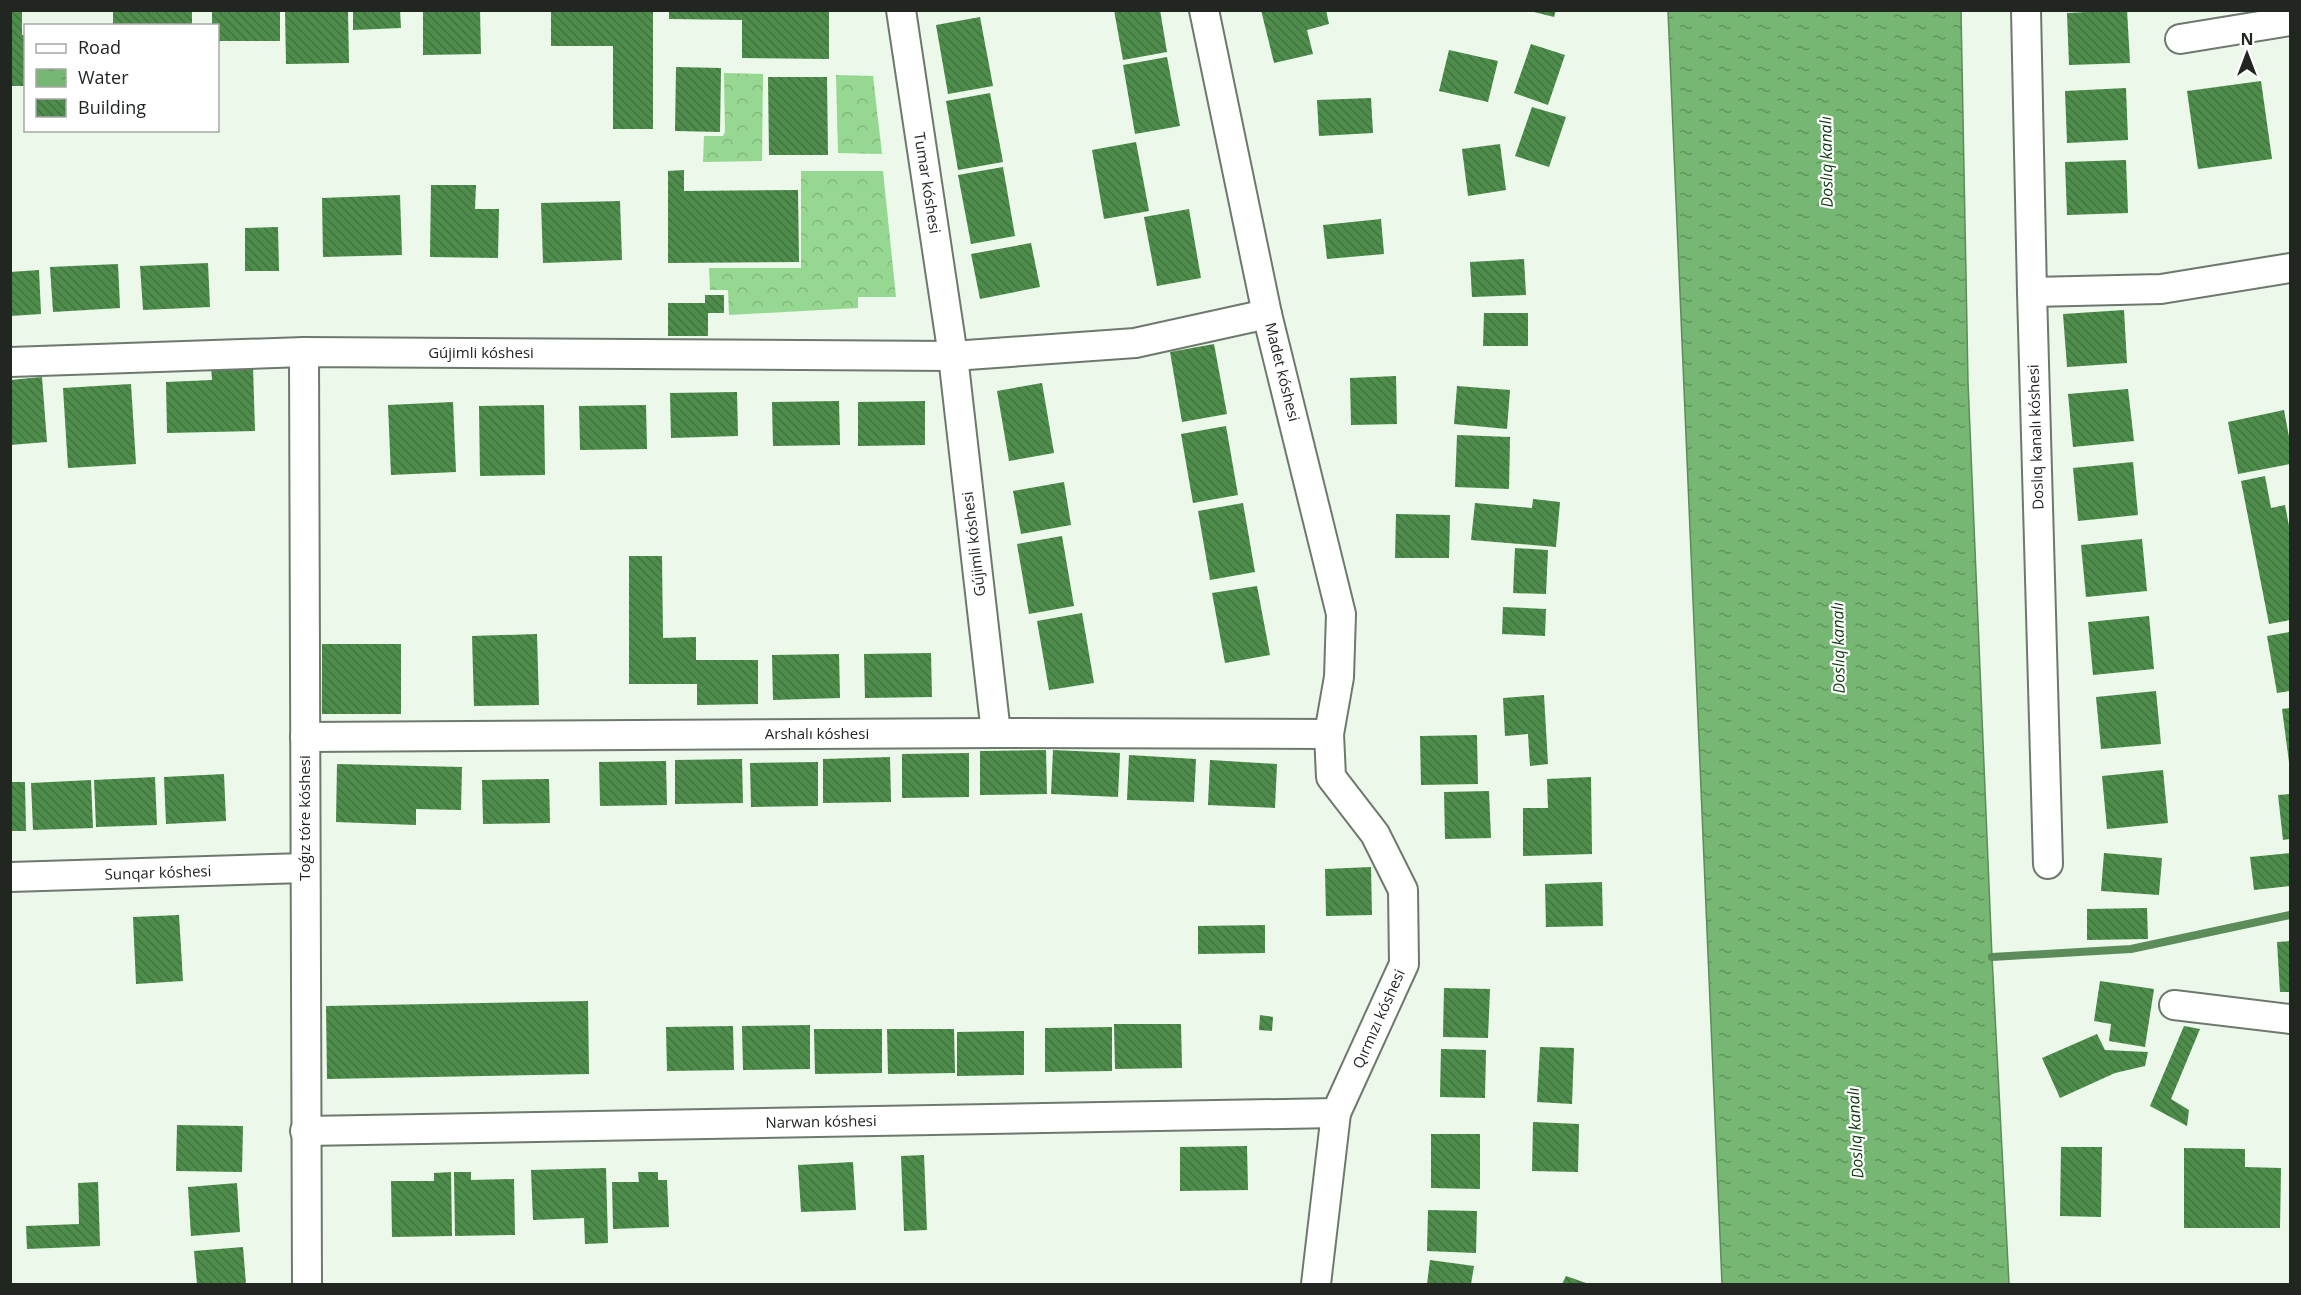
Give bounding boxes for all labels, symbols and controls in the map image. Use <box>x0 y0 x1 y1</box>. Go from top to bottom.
legend <box>24 24 219 132</box>
north arrow <box>2217 24 2277 84</box>
text: N <box>2240 28 2254 50</box>
text: Road <box>78 35 121 59</box>
text: Water <box>78 65 129 89</box>
text: Building <box>78 95 146 119</box>
water label: Doslıq kanalı <box>1814 116 1838 208</box>
street label: Tumar kóshesi <box>910 131 946 235</box>
street label: Madet kóshesi <box>1261 320 1305 423</box>
street label: Gújimli kóshesi <box>428 342 534 362</box>
street label: Doslıq kanalı kóshesi <box>2022 364 2048 510</box>
street label: Gújimli kóshesi <box>957 490 989 598</box>
water label: Doslıq kanalı <box>1826 602 1850 694</box>
street label: Arshalı kóshesi <box>765 723 869 743</box>
street label: Toǵız tóre kóshesi <box>294 755 314 881</box>
street label: Sunqar kóshesi <box>104 860 212 884</box>
street label: Qırmızı kóshesi <box>1347 966 1409 1071</box>
water label: Doslıq kanalı <box>1842 1087 1868 1179</box>
street label: Narwan kóshesi <box>765 1110 877 1132</box>

